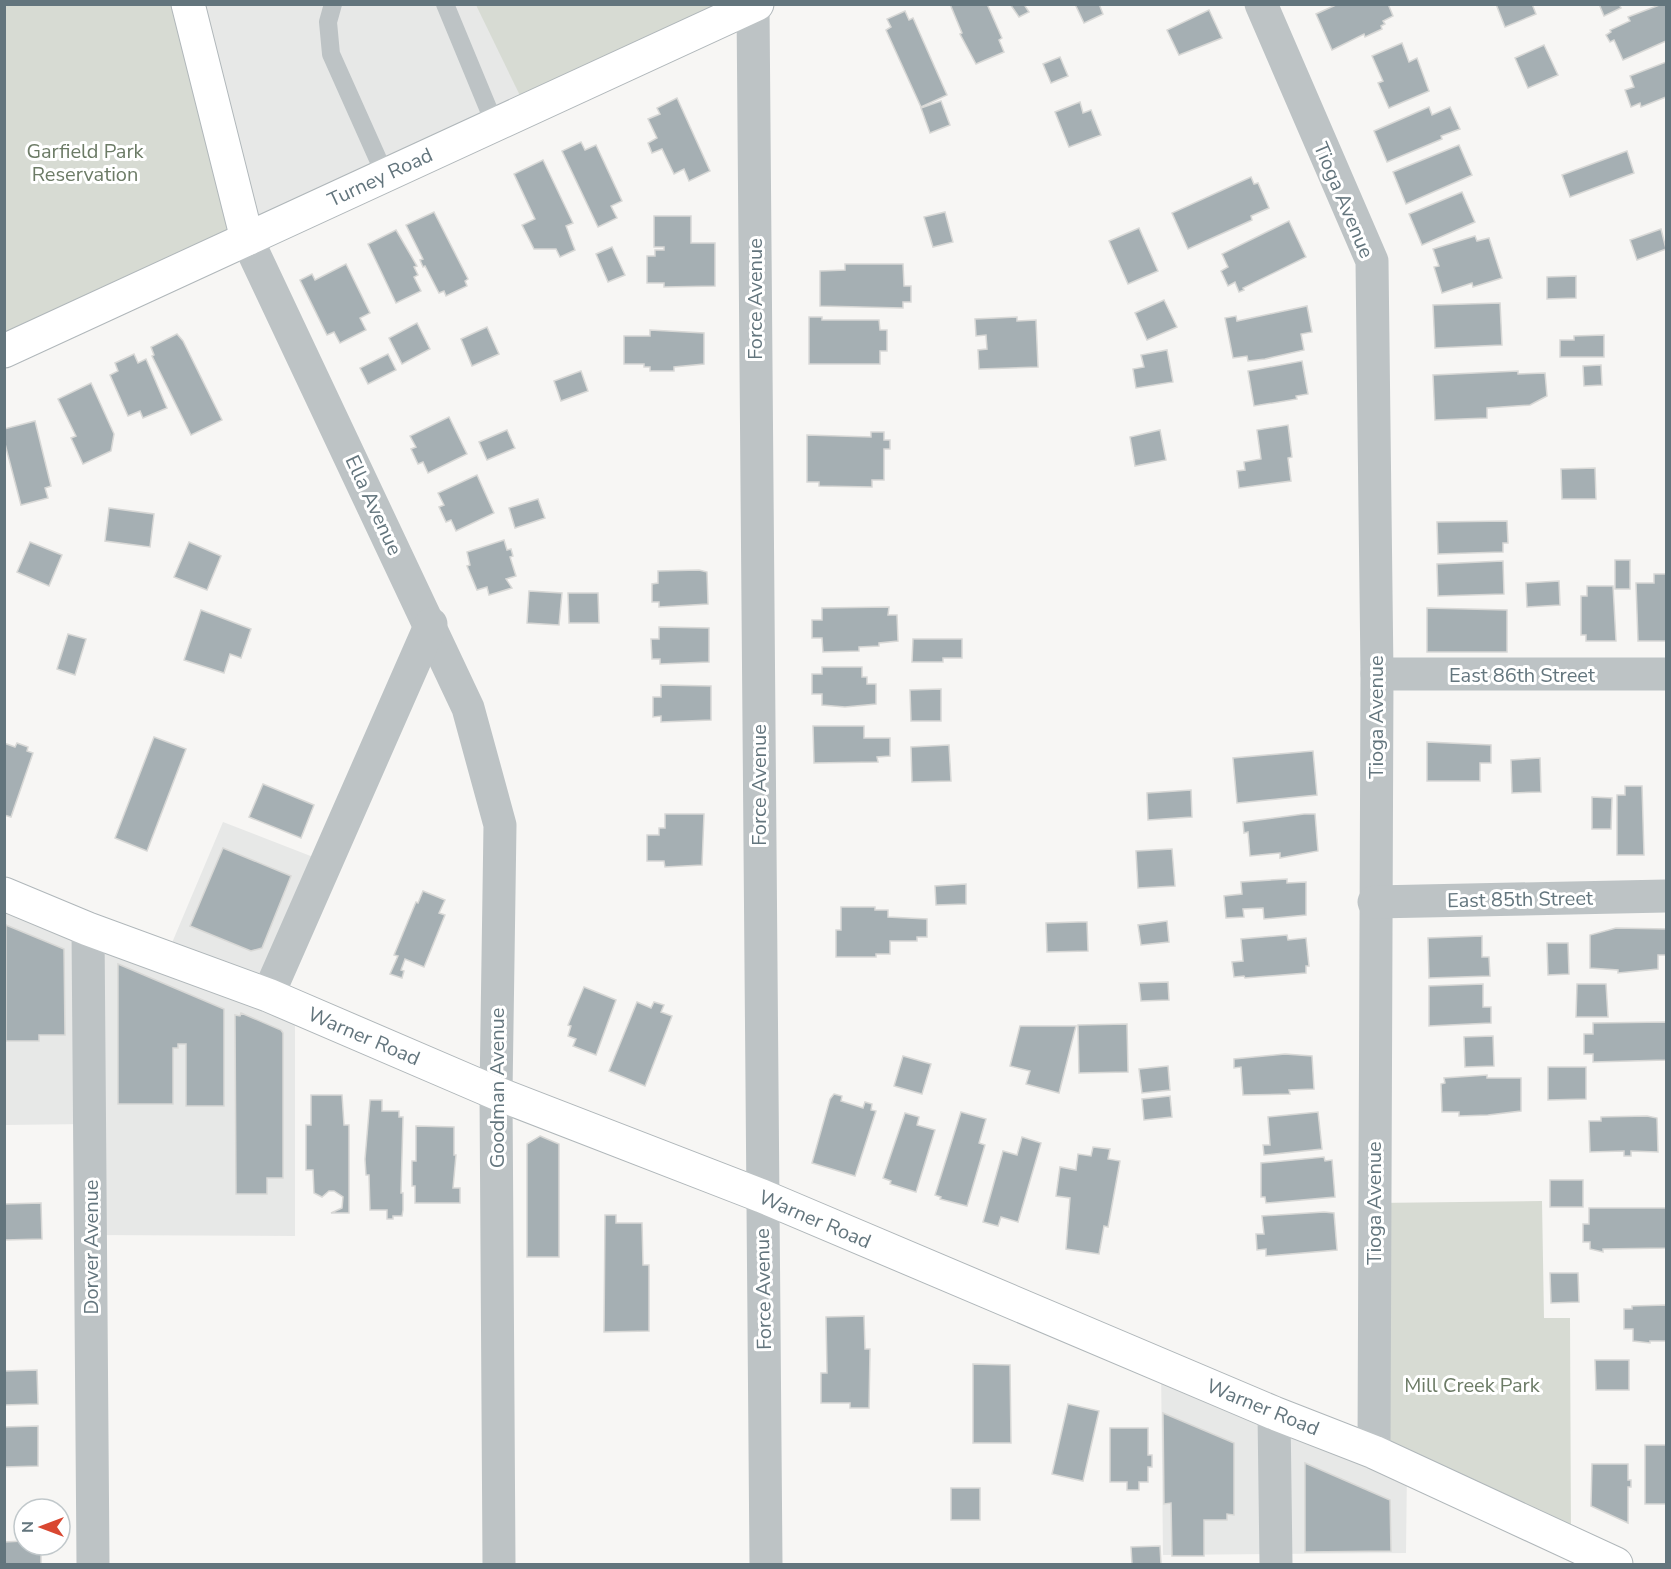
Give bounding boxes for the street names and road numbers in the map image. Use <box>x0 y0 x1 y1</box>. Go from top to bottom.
street label: Tioga Avenue <box>1307 138 1380 262</box>
street label: Turney Road <box>323 141 437 214</box>
street label: Force Avenue <box>742 238 769 360</box>
street label: Ella Avenue <box>339 451 408 560</box>
street label: Tioga Avenue <box>1363 655 1390 779</box>
street label: East 86th Street <box>1449 662 1596 689</box>
street label: Force Avenue <box>746 724 773 846</box>
street label: East 85th Street <box>1447 885 1594 914</box>
street label: Warner Road <box>304 1001 424 1072</box>
street label: Goodman Avenue <box>484 1008 511 1168</box>
street label: Tioga Avenue <box>1361 1141 1388 1265</box>
street label: Dorver Avenue <box>78 1180 105 1314</box>
street label: Warner Road <box>755 1184 875 1255</box>
street label: Force Avenue <box>749 1228 778 1350</box>
street label: Warner Road <box>1202 1373 1323 1442</box>

